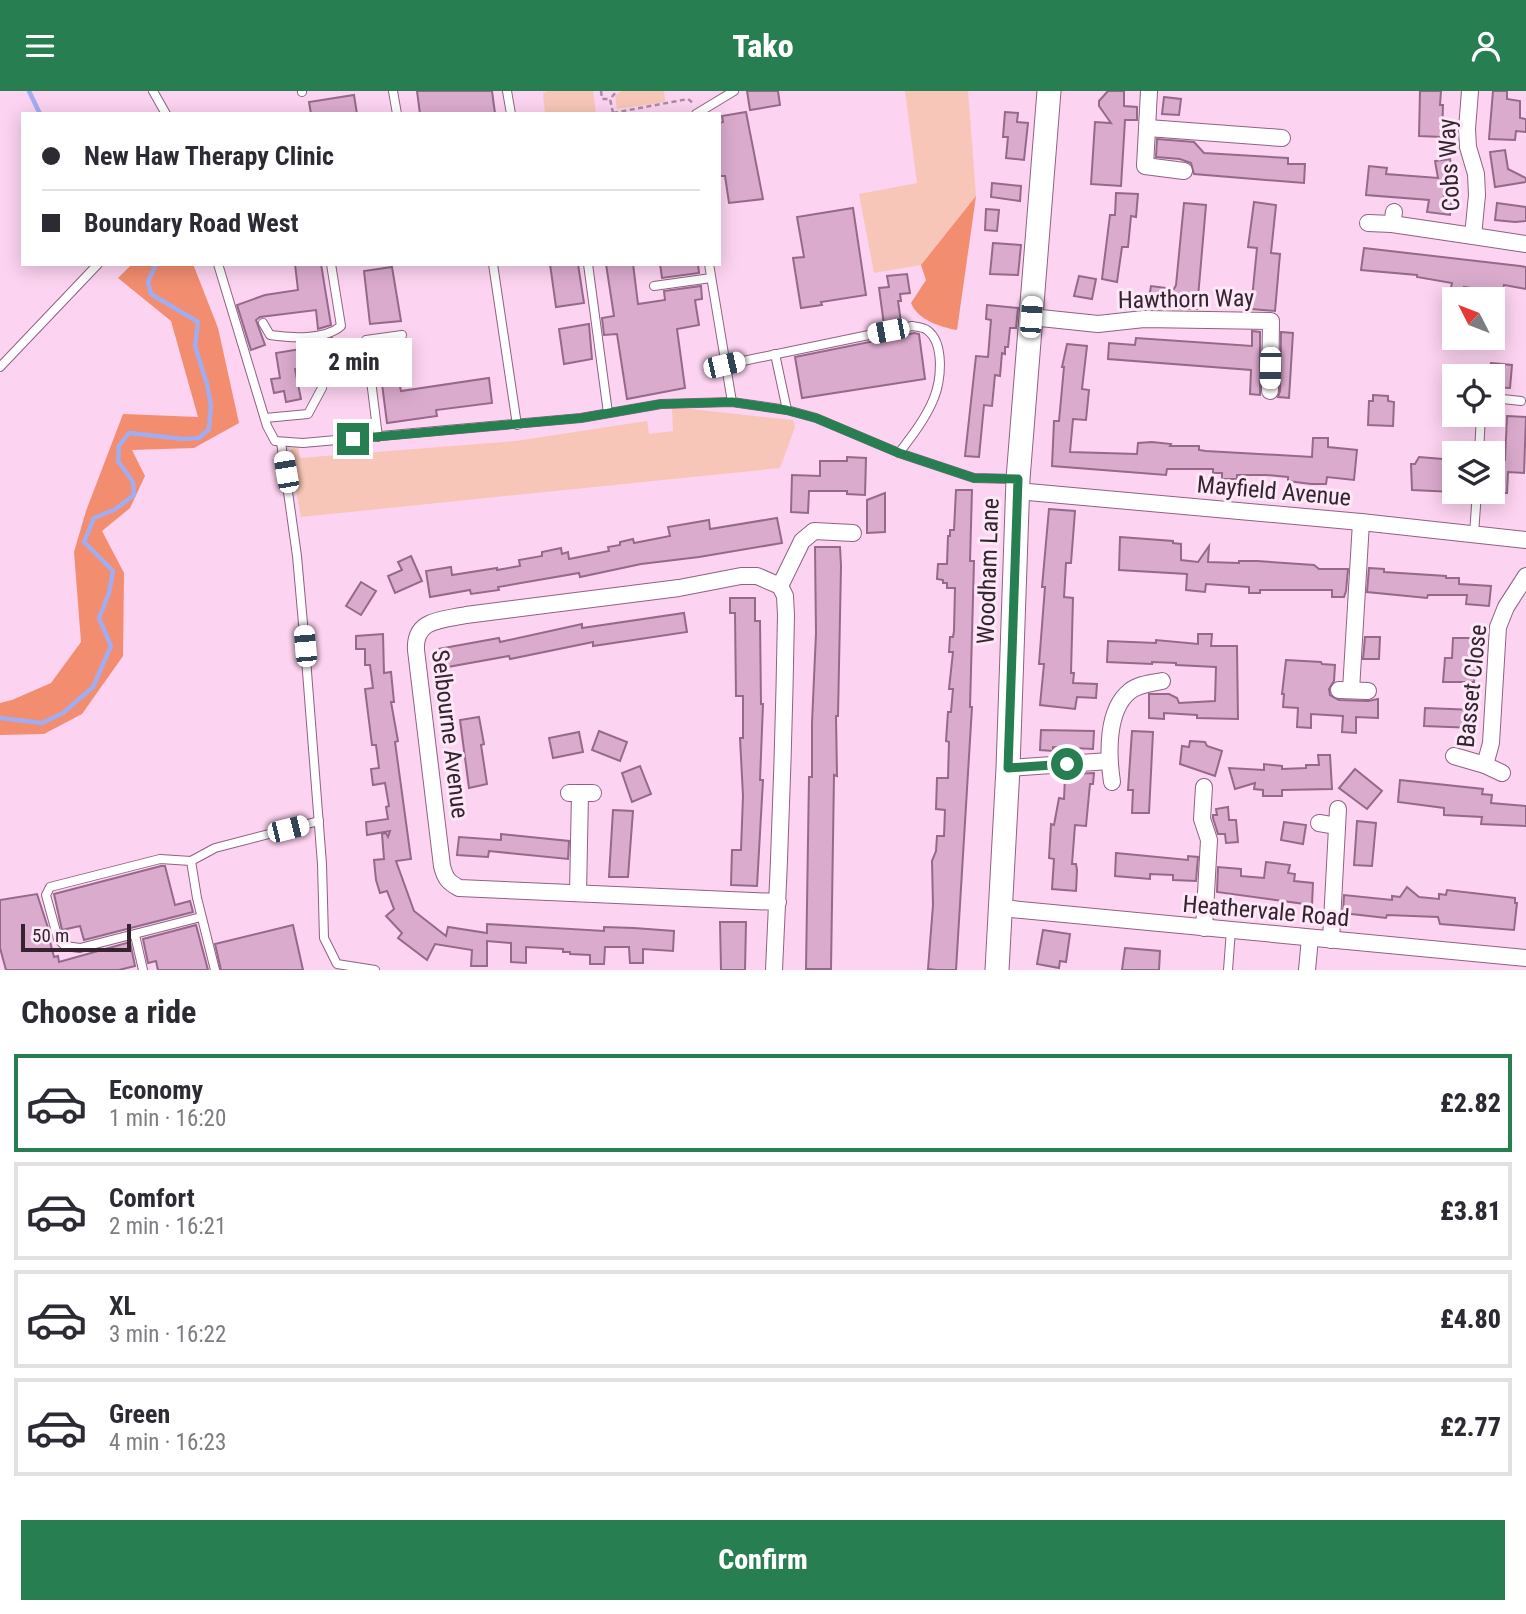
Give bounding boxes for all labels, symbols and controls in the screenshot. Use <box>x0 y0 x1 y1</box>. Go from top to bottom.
icon: menu <box>21 27 59 65</box>
text: Tako <box>732 27 794 65</box>
icon: person <box>1467 27 1505 65</box>
street label: Cobs Way <box>1433 118 1465 212</box>
text: New Haw Therapy Clinic <box>84 141 334 171</box>
text: Boundary Road West <box>84 208 298 238</box>
street label: Hawthorn Way <box>1118 284 1254 314</box>
north arrow <box>1442 287 1505 350</box>
map controls <box>1442 287 1505 504</box>
car <box>1020 295 1043 339</box>
car <box>866 317 911 345</box>
callout: 2 min <box>295 337 411 387</box>
car <box>1260 347 1281 389</box>
text: 2 min <box>328 349 380 376</box>
car <box>702 350 747 380</box>
button: locate <box>1442 364 1505 427</box>
route end <box>337 423 369 455</box>
button: layers <box>1442 441 1505 504</box>
car <box>273 449 300 495</box>
street label: Mayfield Avenue <box>1196 470 1352 512</box>
street label: Woodham Lane <box>971 497 1005 645</box>
street label: Basset Close <box>1452 623 1492 749</box>
car <box>293 624 318 668</box>
street label: Selbourne Avenue <box>426 648 474 820</box>
route start <box>1051 748 1083 780</box>
car <box>266 814 311 844</box>
street label: Heathervale Road <box>1182 890 1350 932</box>
scale bar <box>21 921 131 953</box>
text: 50 m <box>32 924 69 947</box>
text: Choose a ride <box>21 993 196 1031</box>
icon: car <box>25 1072 88 1135</box>
text: Economy <box>109 1075 203 1105</box>
text: £2.82 <box>1440 1088 1501 1118</box>
text: 1 min · 16:20 <box>109 1105 226 1132</box>
icon: car <box>25 1180 88 1243</box>
text: Comfort <box>109 1183 195 1213</box>
text: £3.81 <box>1440 1196 1501 1226</box>
text: 2 min · 16:21 <box>109 1213 226 1240</box>
icon: car <box>25 1288 88 1351</box>
text: XL <box>109 1291 136 1321</box>
text: £4.80 <box>1440 1304 1501 1334</box>
text: 3 min · 16:22 <box>109 1321 226 1348</box>
icon: car <box>25 1396 88 1459</box>
text: Green <box>109 1399 170 1429</box>
text: £2.77 <box>1440 1412 1501 1442</box>
text: 4 min · 16:23 <box>109 1429 226 1456</box>
button: Confirm <box>21 1520 1505 1600</box>

